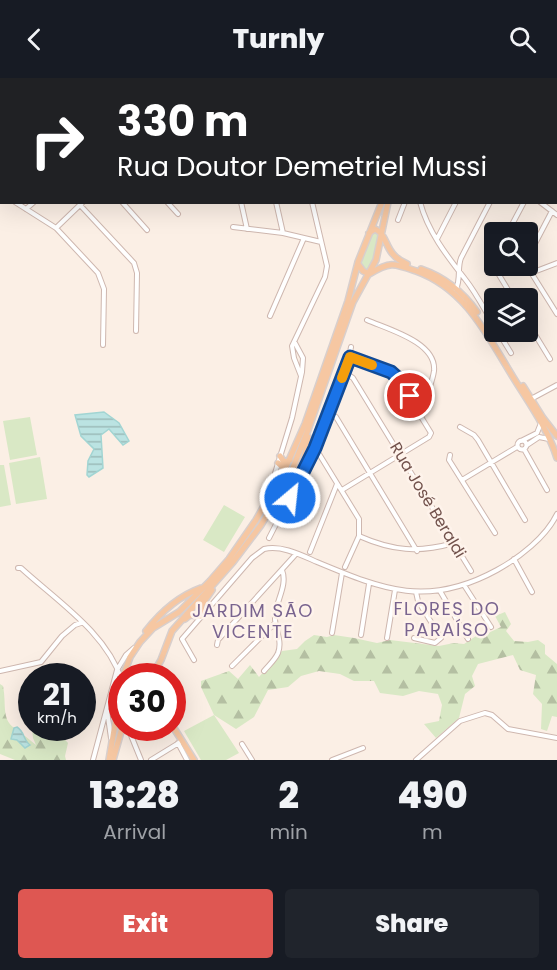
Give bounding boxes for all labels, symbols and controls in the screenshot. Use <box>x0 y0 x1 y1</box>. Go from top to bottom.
text: Turnly <box>233 20 324 57</box>
icon: back <box>18 23 51 56</box>
icon: search <box>506 23 539 56</box>
text: 330 m <box>117 92 249 151</box>
icon: right <box>18 102 96 180</box>
text: Rua Doutor Demetriel Mussi <box>117 148 487 185</box>
map controls <box>484 222 538 342</box>
button: search <box>484 222 538 276</box>
button: layers <box>484 288 538 342</box>
pin <box>384 370 435 421</box>
icon: arrive <box>393 379 426 412</box>
street label: Rua José Beraldi <box>384 438 472 562</box>
position arrow <box>258 466 322 530</box>
district label: FLORES DO PARAÍSO <box>394 596 500 642</box>
district label: JARDIM SÃO VICENTE <box>192 598 314 644</box>
speed limit sign: 30 <box>108 663 186 741</box>
text: 21 <box>43 673 71 716</box>
text: km/h <box>37 707 77 728</box>
text: 13:28 <box>89 770 180 821</box>
text: 2 <box>278 770 299 821</box>
text: 490 <box>397 770 468 821</box>
text: Arrival <box>103 818 166 846</box>
text: min <box>270 818 308 846</box>
text: m <box>422 818 443 846</box>
button: Exit <box>18 889 273 958</box>
button: Share <box>285 889 539 958</box>

